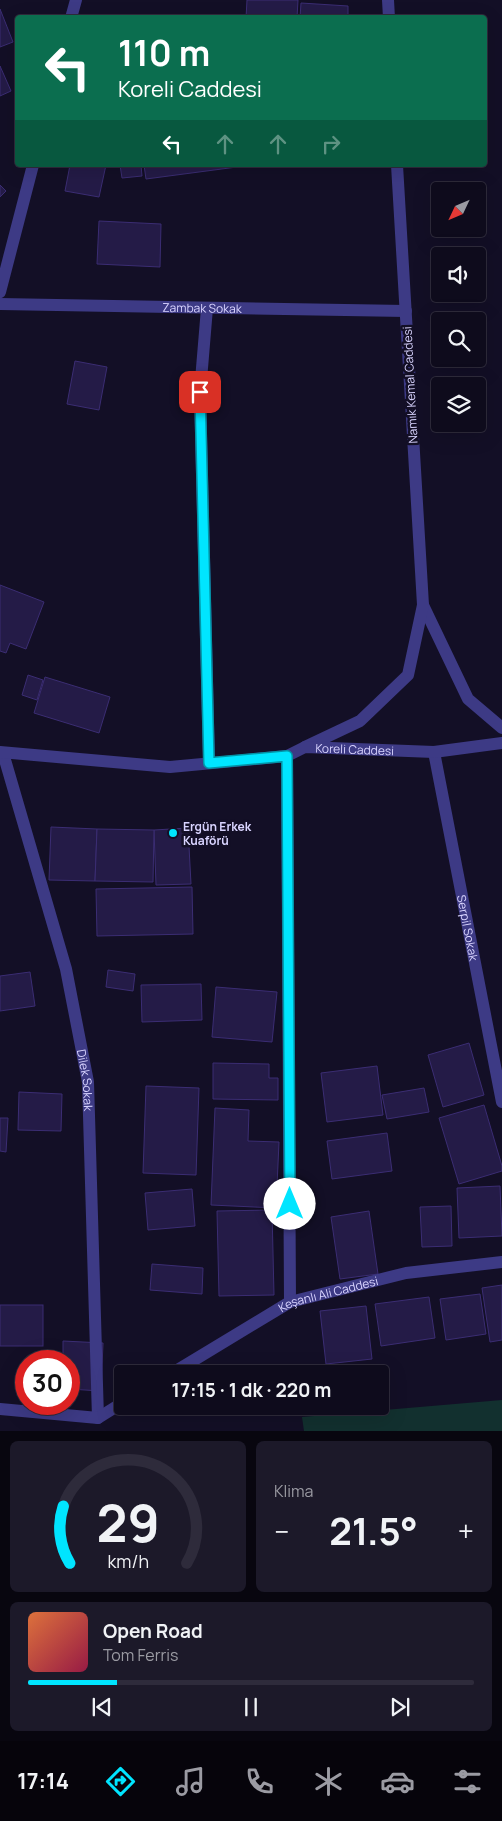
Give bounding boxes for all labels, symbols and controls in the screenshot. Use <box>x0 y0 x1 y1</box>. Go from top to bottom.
text: 110 m <box>118 29 210 77</box>
icon: left <box>35 35 100 100</box>
text: Koreli Caddesi <box>118 74 262 104</box>
icon: left <box>158 130 186 158</box>
icon: ahead <box>211 130 239 158</box>
icon: ahead <box>264 130 292 158</box>
icon: right <box>317 130 345 158</box>
north arrow <box>431 182 486 238</box>
map controls <box>431 182 486 432</box>
button: sound <box>431 247 486 302</box>
street label: Zambak Sokak <box>162 298 243 317</box>
button: search <box>431 312 486 367</box>
street label: Namık Kemal Caddesi <box>398 326 422 444</box>
pin <box>179 371 221 413</box>
button: layers <box>431 377 486 432</box>
icon: arrive <box>186 378 214 406</box>
street label: Koreli Caddesi <box>315 739 394 759</box>
place label: Ergün Erkek Kuaförü <box>183 818 252 849</box>
marker: Ergün Erkek Kuaförü <box>167 827 179 839</box>
street label: Serpil Sokak <box>453 893 483 963</box>
street label: Dilek Sokak <box>73 1048 97 1112</box>
position arrow <box>263 1177 315 1229</box>
street label: Keşanlı Ali Caddesi <box>275 1272 380 1316</box>
speed limit sign: 30 <box>15 1350 80 1415</box>
text: 17:15 · 1 dk · 220 m <box>172 1377 331 1403</box>
text: Klima <box>274 1480 313 1502</box>
text: 29 <box>96 1487 160 1558</box>
text: 21.5° <box>329 1504 418 1556</box>
text: − <box>274 1512 289 1550</box>
text: + <box>458 1512 474 1550</box>
text: km/h <box>107 1549 149 1573</box>
text: Open Road <box>103 1618 203 1644</box>
text: Tom Ferris <box>103 1644 178 1666</box>
icon: previous <box>88 1693 116 1721</box>
icon: pause <box>237 1693 265 1721</box>
icon: next <box>386 1693 414 1721</box>
icon: directions <box>103 1764 138 1799</box>
icon: music <box>173 1764 208 1799</box>
icon: phone <box>242 1764 277 1799</box>
icon: climate <box>311 1764 346 1799</box>
icon: car <box>380 1764 415 1799</box>
icon: filters <box>450 1764 485 1799</box>
text: 17:14 <box>17 1766 69 1796</box>

